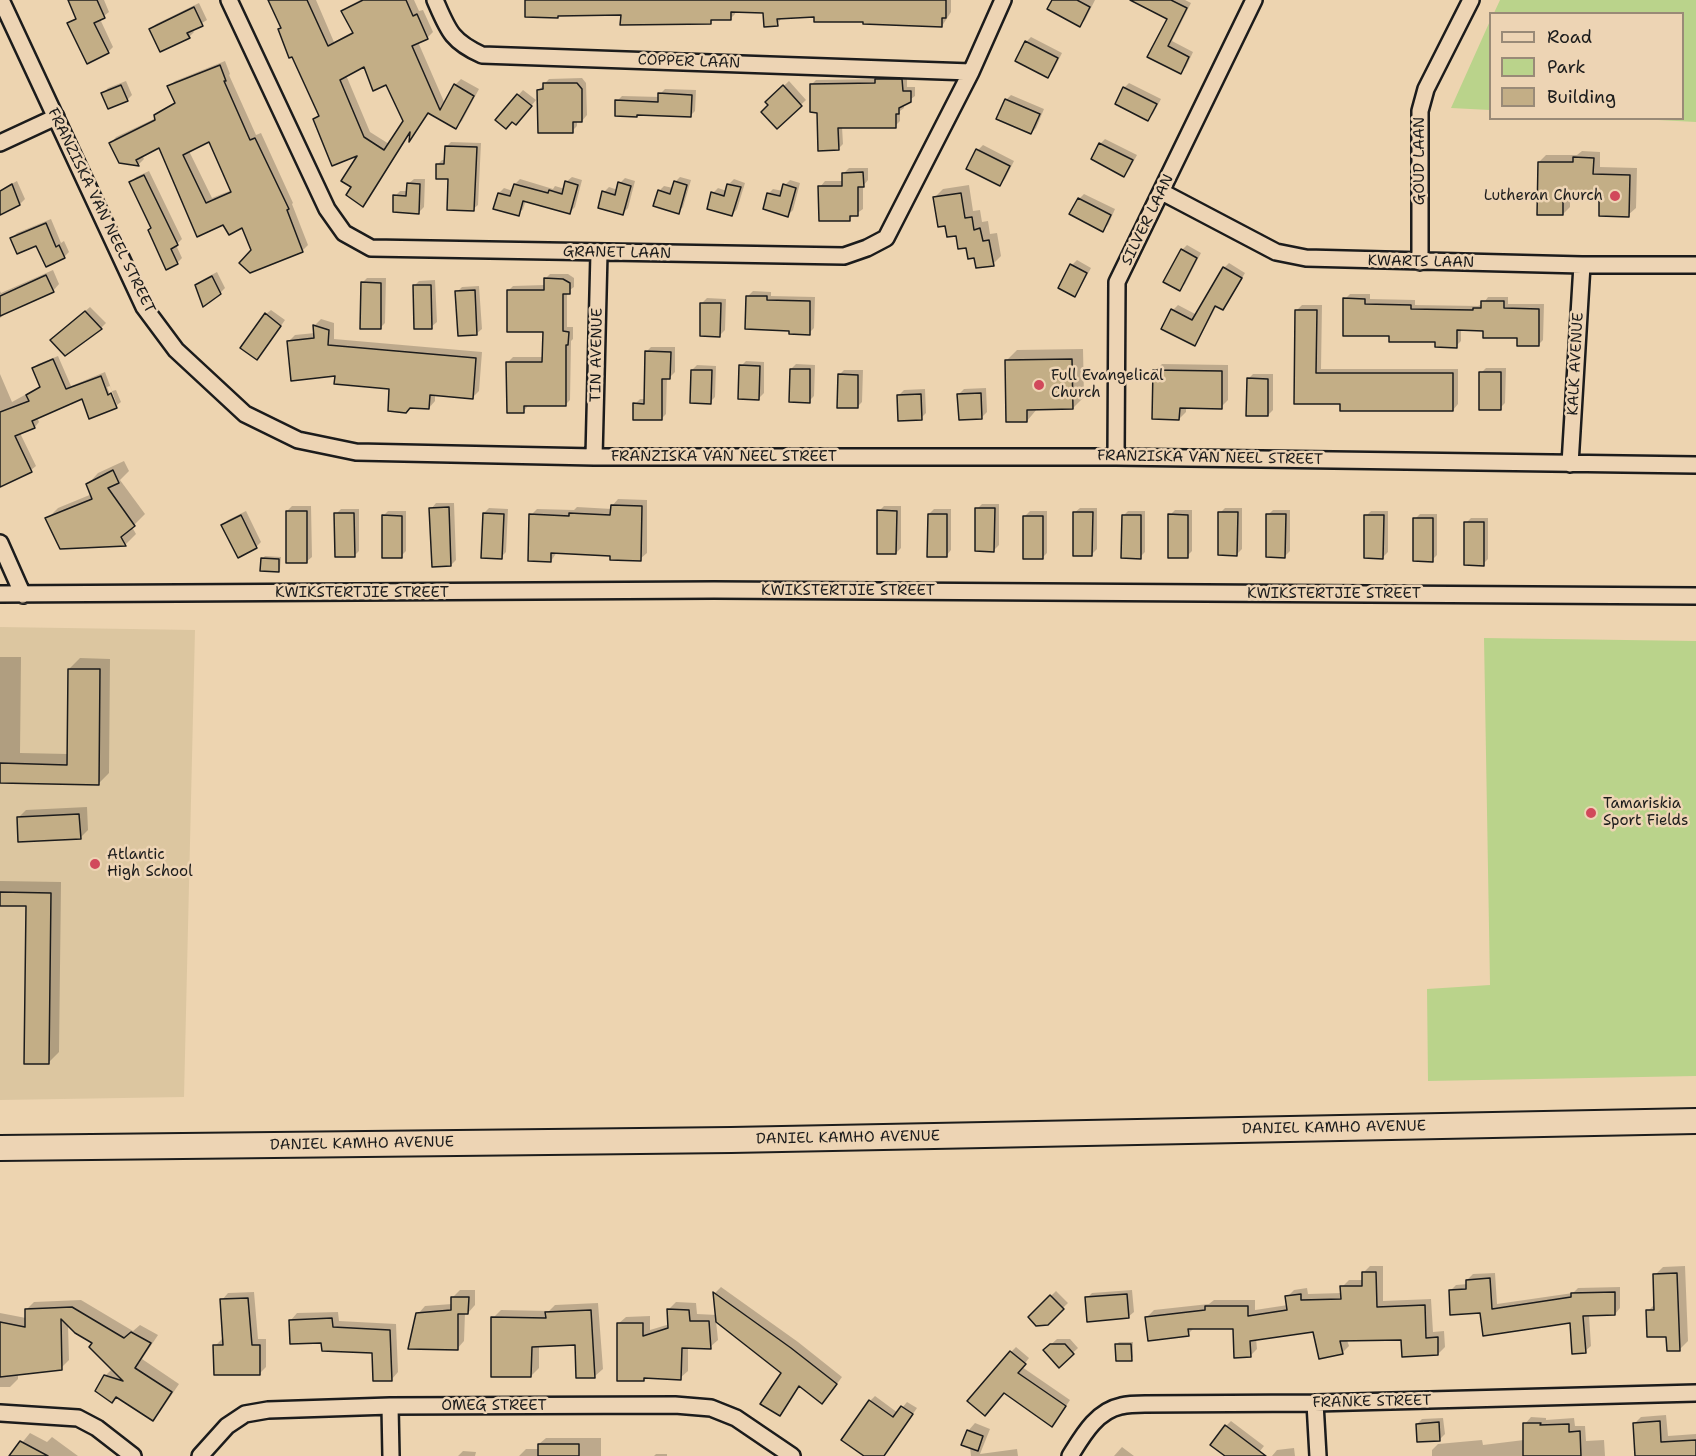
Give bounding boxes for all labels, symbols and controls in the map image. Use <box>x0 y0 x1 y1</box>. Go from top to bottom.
legend <box>1489 12 1684 120</box>
text: Road <box>1547 25 1592 49</box>
street label: COPPER LAAN <box>637 51 741 73</box>
text: Park <box>1547 55 1586 79</box>
text: Building <box>1547 85 1616 109</box>
street label: FRANZISKA VAN NEEL STREET <box>43 105 159 317</box>
street label: GOUD LAAN <box>1411 117 1429 205</box>
street label: SILVER LAAN <box>1118 172 1178 268</box>
place label: Lutheran Church <box>1484 187 1603 205</box>
marker: Lutheran Church <box>1608 189 1622 203</box>
street label: GRANET LAAN <box>563 243 671 263</box>
street label: KWARTS LAAN <box>1367 252 1475 272</box>
street label: TIN AVENUE <box>587 308 607 402</box>
street label: KALK AVENUE <box>1564 312 1588 416</box>
place label: Full Evangelical Church <box>1051 367 1163 402</box>
marker: Full Evangelical Church <box>1032 378 1046 392</box>
street label: FRANZISKA VAN NEEL STREET <box>1097 447 1323 469</box>
street label: FRANZISKA VAN NEEL STREET <box>611 448 837 466</box>
street label: KWIKSTERTJIE STREET <box>761 582 935 600</box>
street label: KWIKSTERTJIE STREET <box>275 584 449 602</box>
street label: KWIKSTERTJIE STREET <box>1247 585 1421 603</box>
place label: Tamariskia Sport Fields <box>1603 795 1688 830</box>
marker: Tamariskia Sport Fields <box>1584 806 1598 820</box>
place label: Atlantic High School <box>107 846 193 881</box>
marker: Atlantic High School <box>88 857 102 871</box>
street label: DANIEL KAMHO AVENUE <box>1242 1117 1426 1139</box>
street label: DANIEL KAMHO AVENUE <box>756 1127 940 1149</box>
street label: DANIEL KAMHO AVENUE <box>270 1133 454 1155</box>
street label: FRANKE STREET <box>1312 1392 1432 1412</box>
street label: OMEG STREET <box>441 1397 547 1415</box>

